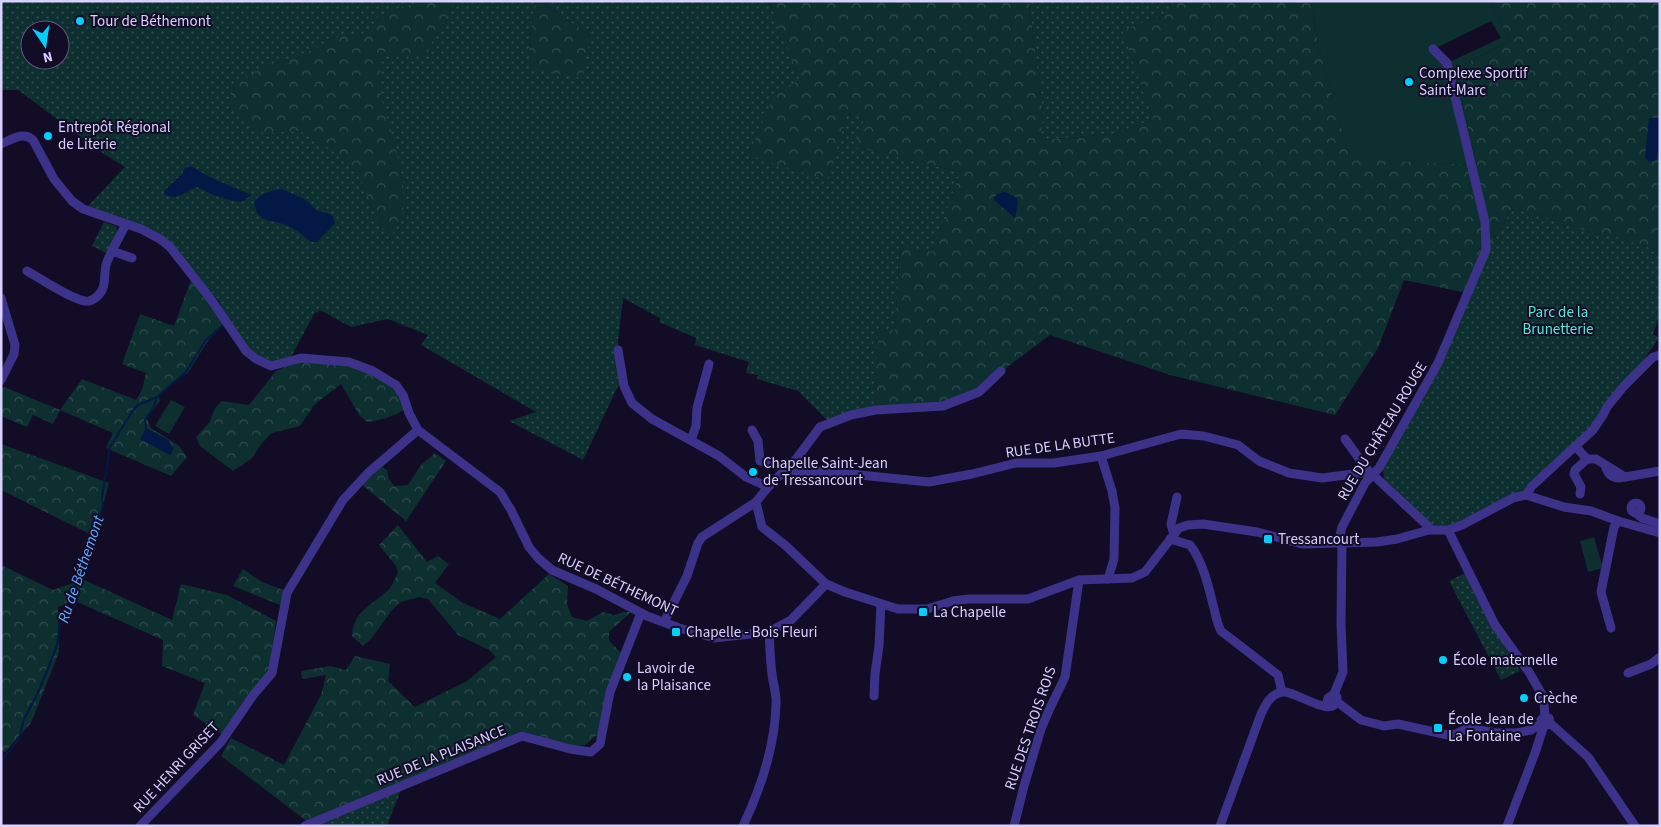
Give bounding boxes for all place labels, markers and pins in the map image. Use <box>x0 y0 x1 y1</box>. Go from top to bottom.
place label: Tour de Béthemont <box>90 11 211 32</box>
marker: Tour de Béthemont <box>74 15 86 27</box>
place label: Complexe Sportif Saint-Marc <box>1419 63 1528 101</box>
marker: Complexe Sportif Saint-Marc <box>1403 76 1415 88</box>
place label: Entrepôt Régional de Literie <box>58 117 171 155</box>
marker: Entrepôt Régional de Literie <box>42 130 54 142</box>
place label: Chapelle Saint-Jean de Tressancourt <box>763 453 888 491</box>
marker: Chapelle Saint-Jean de Tressancourt <box>747 466 759 478</box>
place label: Tressancourt <box>1278 529 1359 550</box>
marker: Tressancourt <box>1262 533 1274 545</box>
place label: La Chapelle <box>933 602 1006 623</box>
marker: La Chapelle <box>917 606 929 618</box>
place label: Chapelle - Bois Fleuri <box>686 622 817 643</box>
marker: Chapelle - Bois Fleuri <box>670 626 682 638</box>
place label: École maternelle <box>1453 650 1558 671</box>
marker: École maternelle <box>1437 654 1449 666</box>
place label: Lavoir de la Plaisance <box>637 658 711 696</box>
marker: Lavoir de la Plaisance <box>621 671 633 683</box>
place label: Crèche <box>1534 688 1578 709</box>
marker: Crèche <box>1518 692 1530 704</box>
place label: École Jean de La Fontaine <box>1448 709 1534 747</box>
marker: École Jean de La Fontaine <box>1432 722 1444 734</box>

